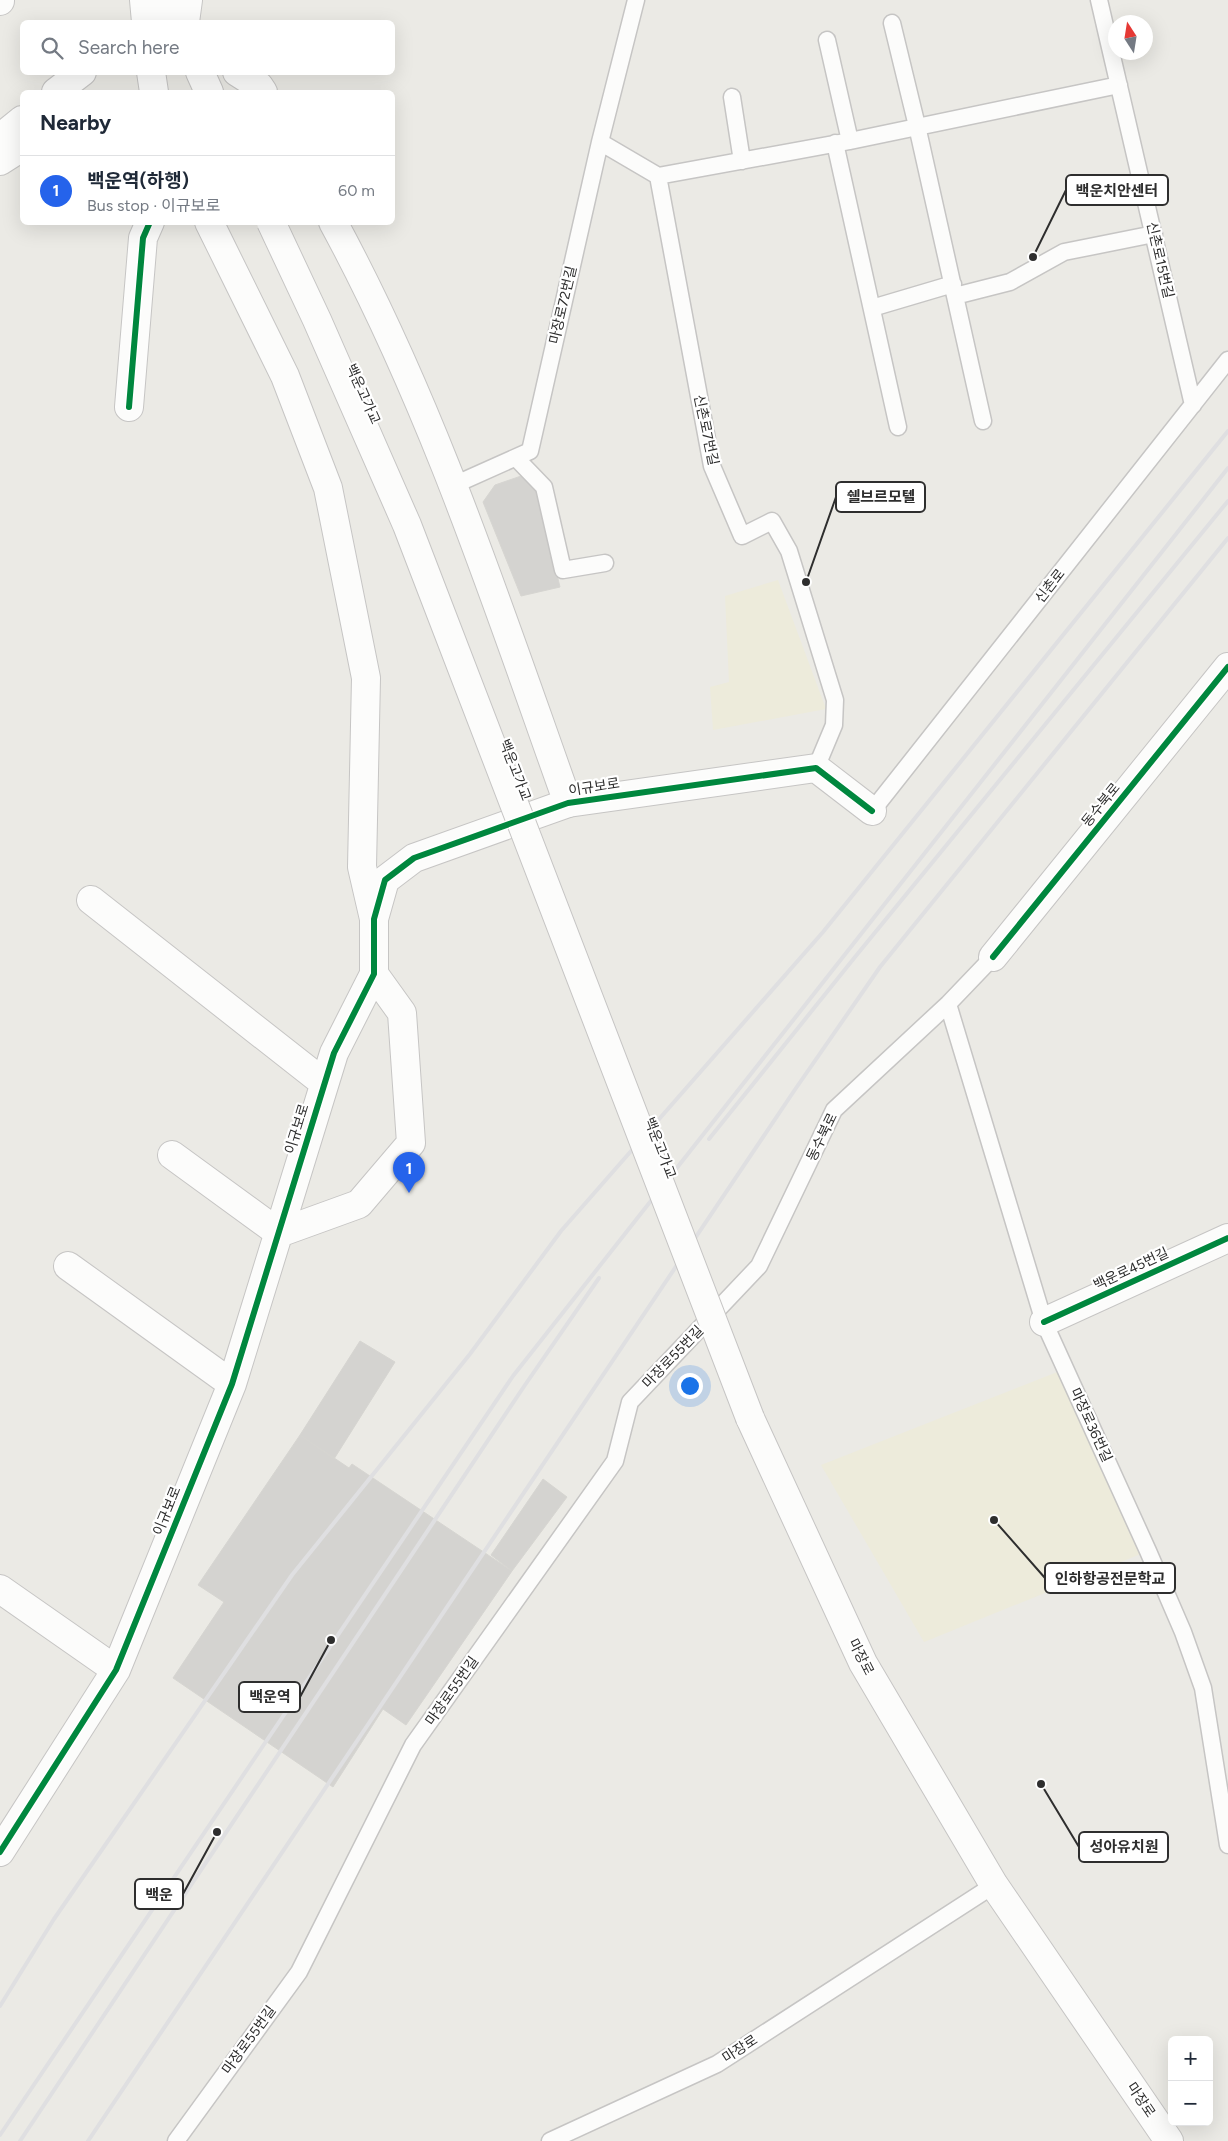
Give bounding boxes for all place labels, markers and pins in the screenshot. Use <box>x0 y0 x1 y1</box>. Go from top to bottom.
callout: 백운치안센터 <box>1066 175 1168 205</box>
callout: 쉘브르모텔 <box>836 482 925 512</box>
pin: 1 <box>393 1152 425 1193</box>
callout: 인하항공전문학교 <box>1045 1563 1175 1593</box>
callout: 백운역 <box>239 1682 300 1712</box>
callout: 성아유치원 <box>1079 1832 1168 1862</box>
callout: 백운 <box>135 1879 183 1909</box>

